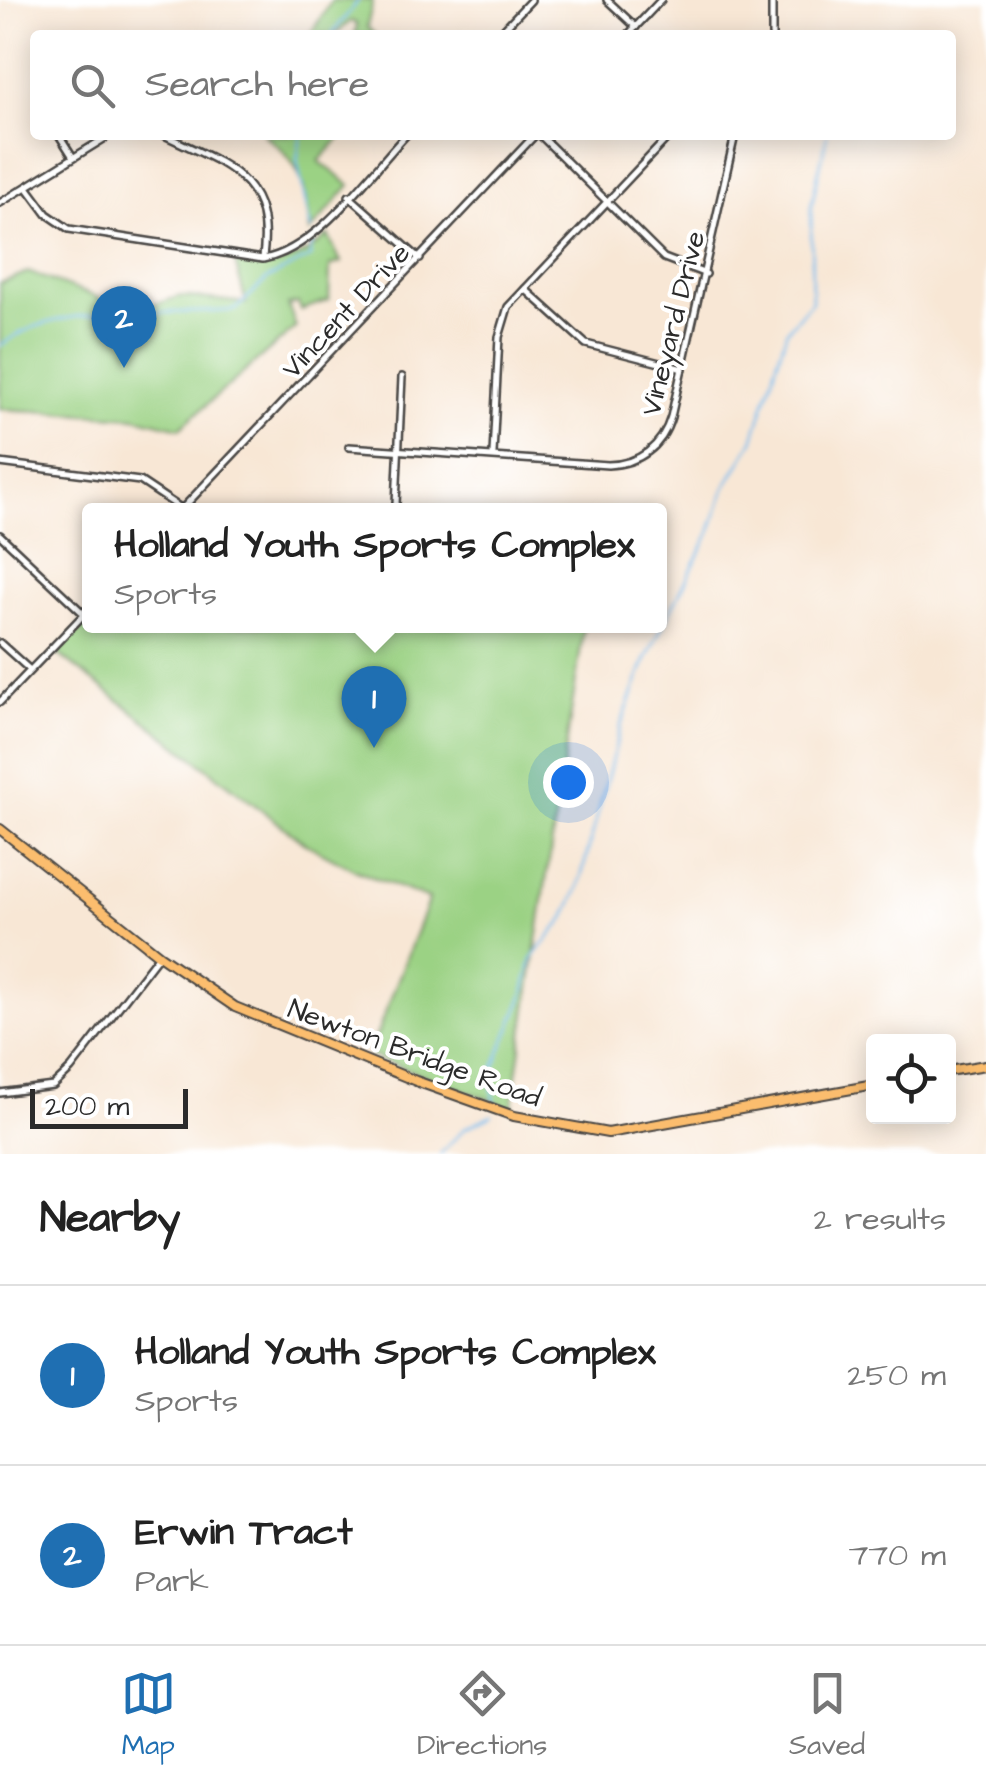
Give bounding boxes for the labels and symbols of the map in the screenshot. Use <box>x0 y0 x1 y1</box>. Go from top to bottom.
street label: Vineyard Drive <box>632 227 717 420</box>
street label: Vincent Drive <box>273 235 419 387</box>
pin: 2 <box>92 286 156 368</box>
pin: 1 <box>342 666 406 748</box>
your location <box>543 757 594 808</box>
street label: Newton Bridge Road <box>282 989 546 1118</box>
scale bar <box>30 1084 188 1128</box>

